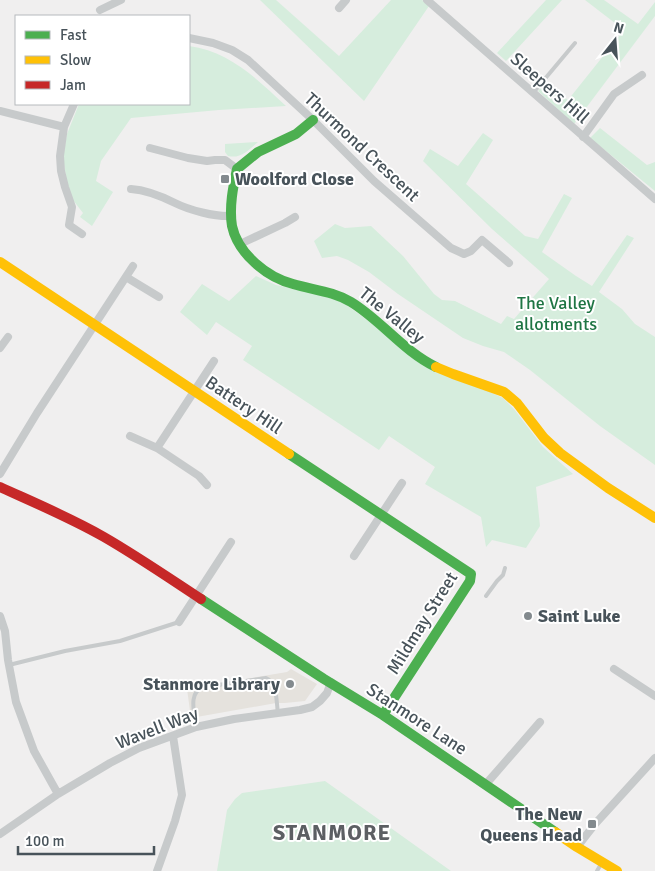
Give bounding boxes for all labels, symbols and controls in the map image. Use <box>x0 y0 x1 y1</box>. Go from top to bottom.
legend <box>15 15 190 105</box>
north arrow <box>590 15 640 65</box>
text: N <box>612 18 626 38</box>
text: Fast <box>60 26 87 44</box>
street label: Sleepers Hill <box>506 48 594 128</box>
text: Slow <box>60 51 91 69</box>
text: Jam <box>60 76 86 94</box>
street label: Thurmond Crescent <box>300 88 424 206</box>
place label: Woolford Close <box>235 168 354 190</box>
marker: Woolford Close <box>219 173 231 185</box>
street label: The Valley <box>355 282 430 348</box>
park label: The Valley allotments <box>515 292 597 335</box>
street label: Battery Hill <box>201 371 287 439</box>
street label: Mildmay Street <box>382 568 462 678</box>
place label: Saint Luke <box>538 605 620 627</box>
marker: Saint Luke <box>522 610 534 622</box>
place label: Stanmore Library <box>143 673 280 695</box>
marker: Stanmore Library <box>284 678 296 690</box>
street label: Stanmore Lane <box>363 678 471 760</box>
street label: Wavell Way <box>113 702 202 754</box>
place label: The New Queens Head <box>480 803 582 846</box>
marker: The New Queens Head <box>586 818 598 830</box>
district label: STANMORE <box>273 819 391 846</box>
scale bar <box>18 824 154 856</box>
text: 100 m <box>25 832 65 850</box>

